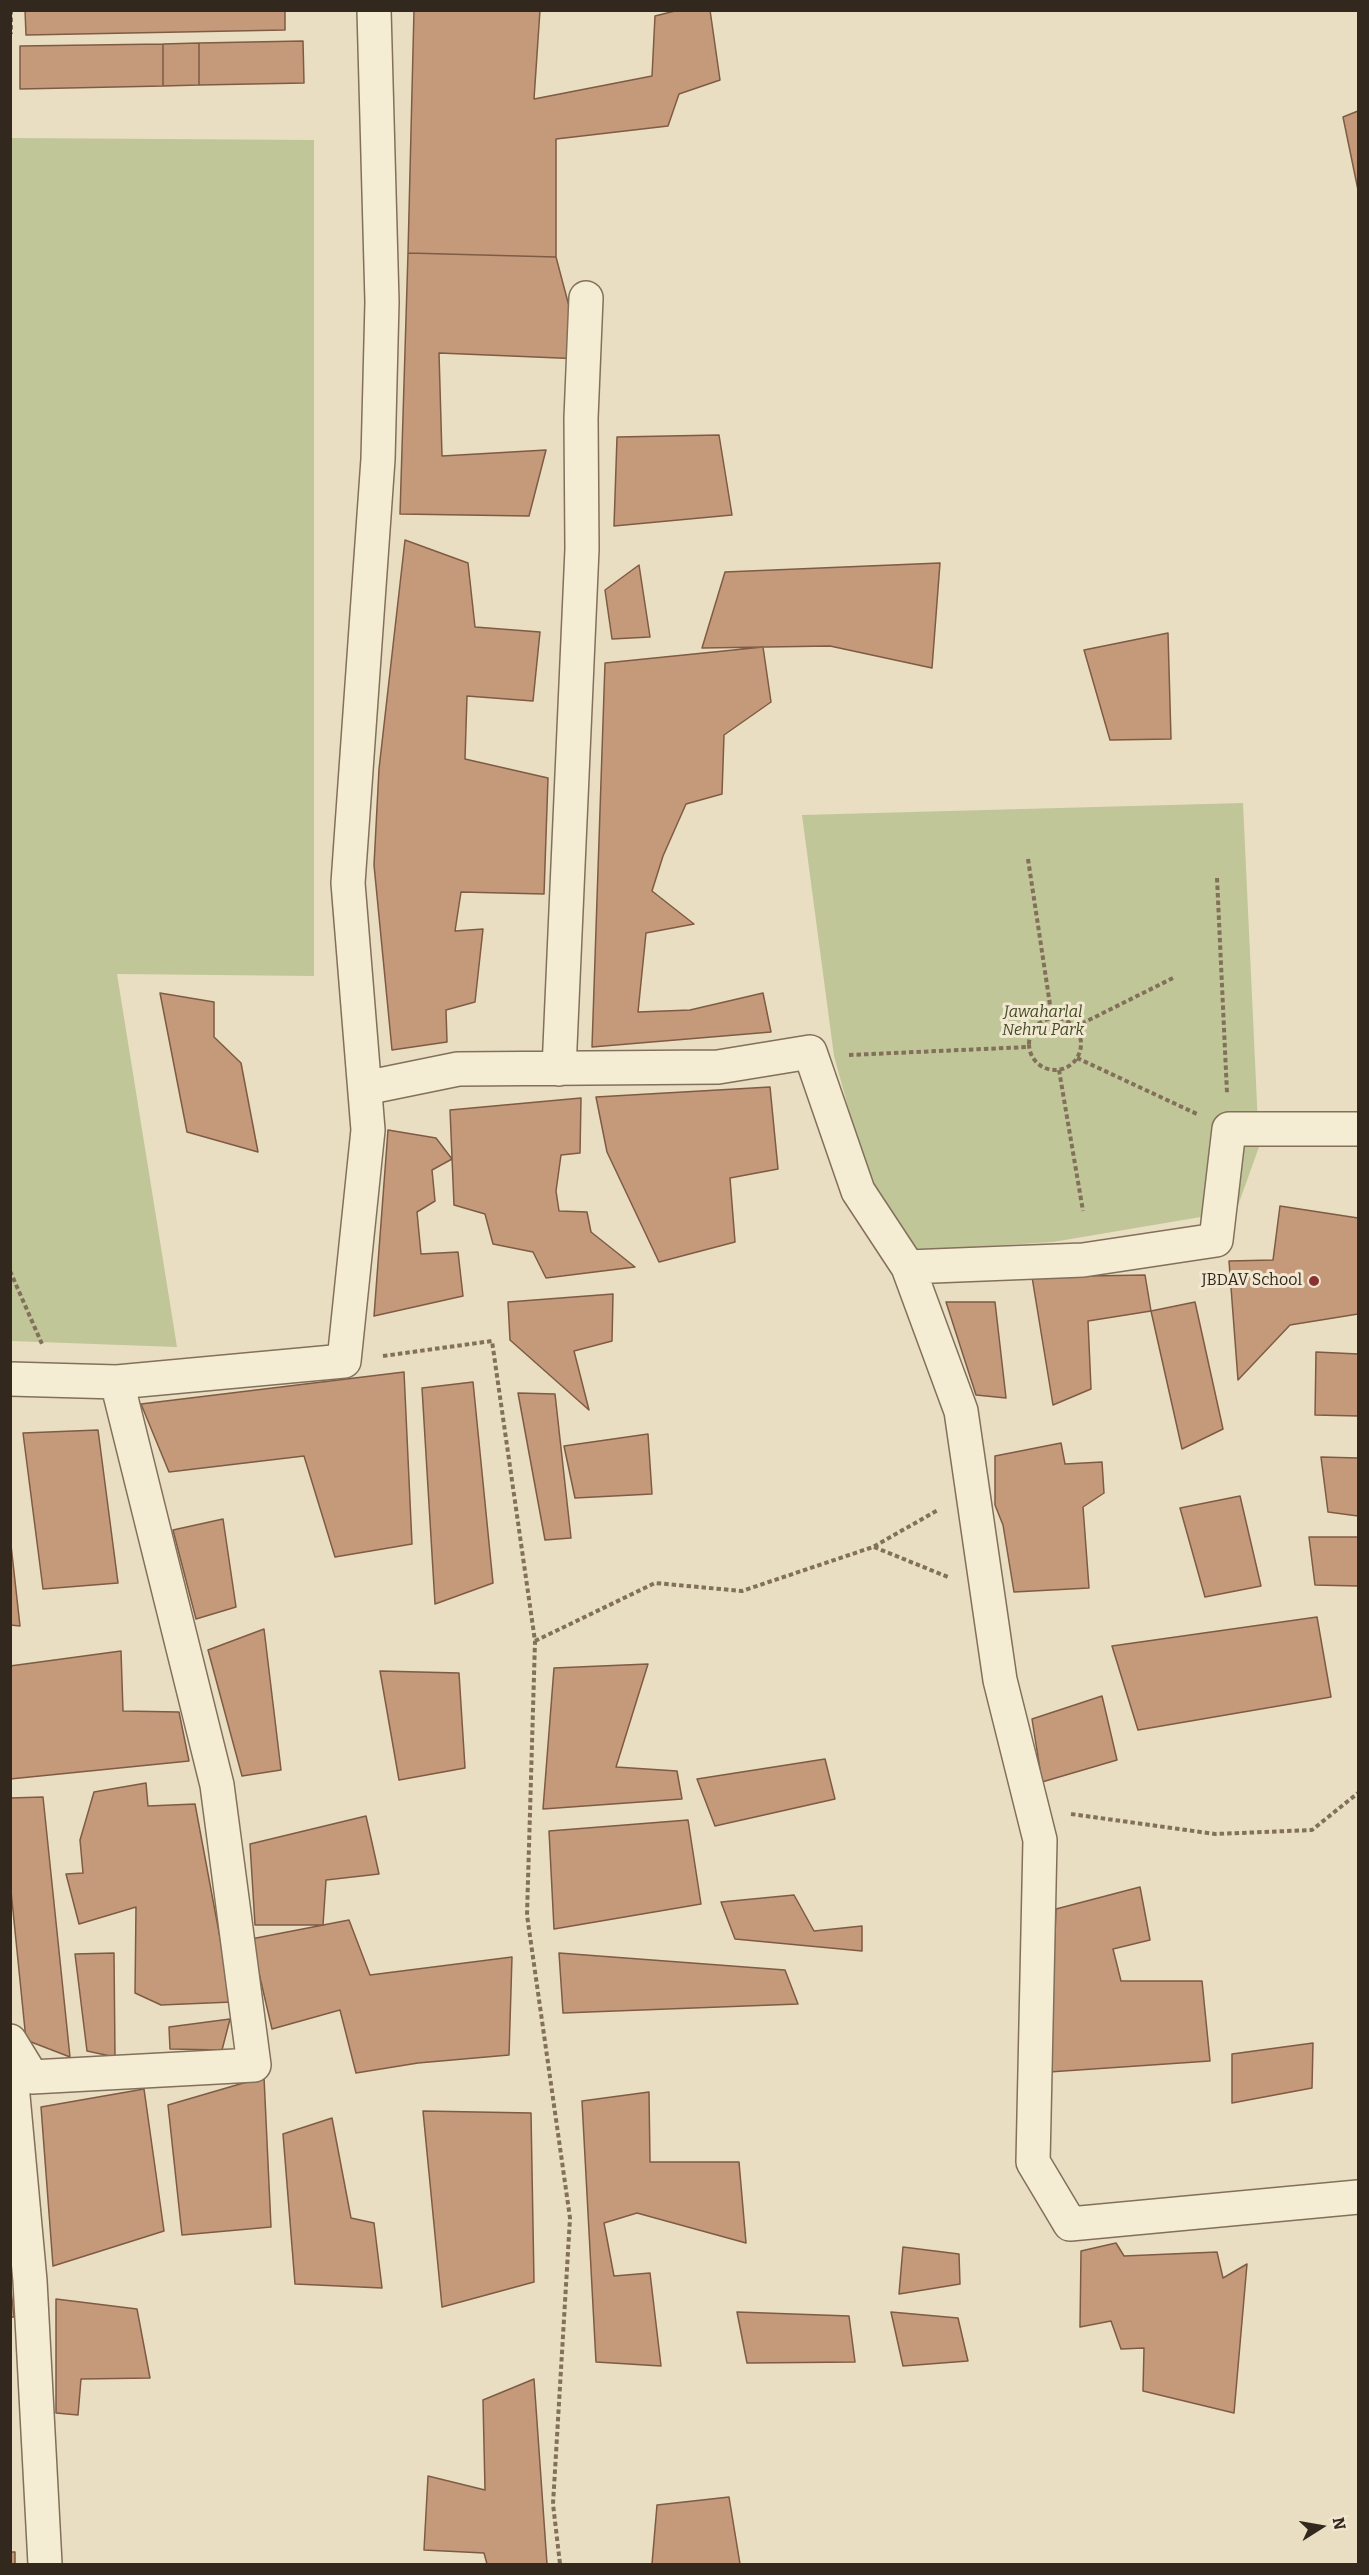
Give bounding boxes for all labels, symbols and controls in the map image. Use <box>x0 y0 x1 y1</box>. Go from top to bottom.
park label: Jawaharlal Nehru Park <box>1002 1003 1084 1041</box>
place label: JBDAV School <box>1201 1271 1302 1291</box>
marker: JBDAV School <box>1307 1274 1321 1288</box>
north arrow <box>1291 2497 1351 2557</box>
text: N <box>1329 2516 1350 2531</box>

